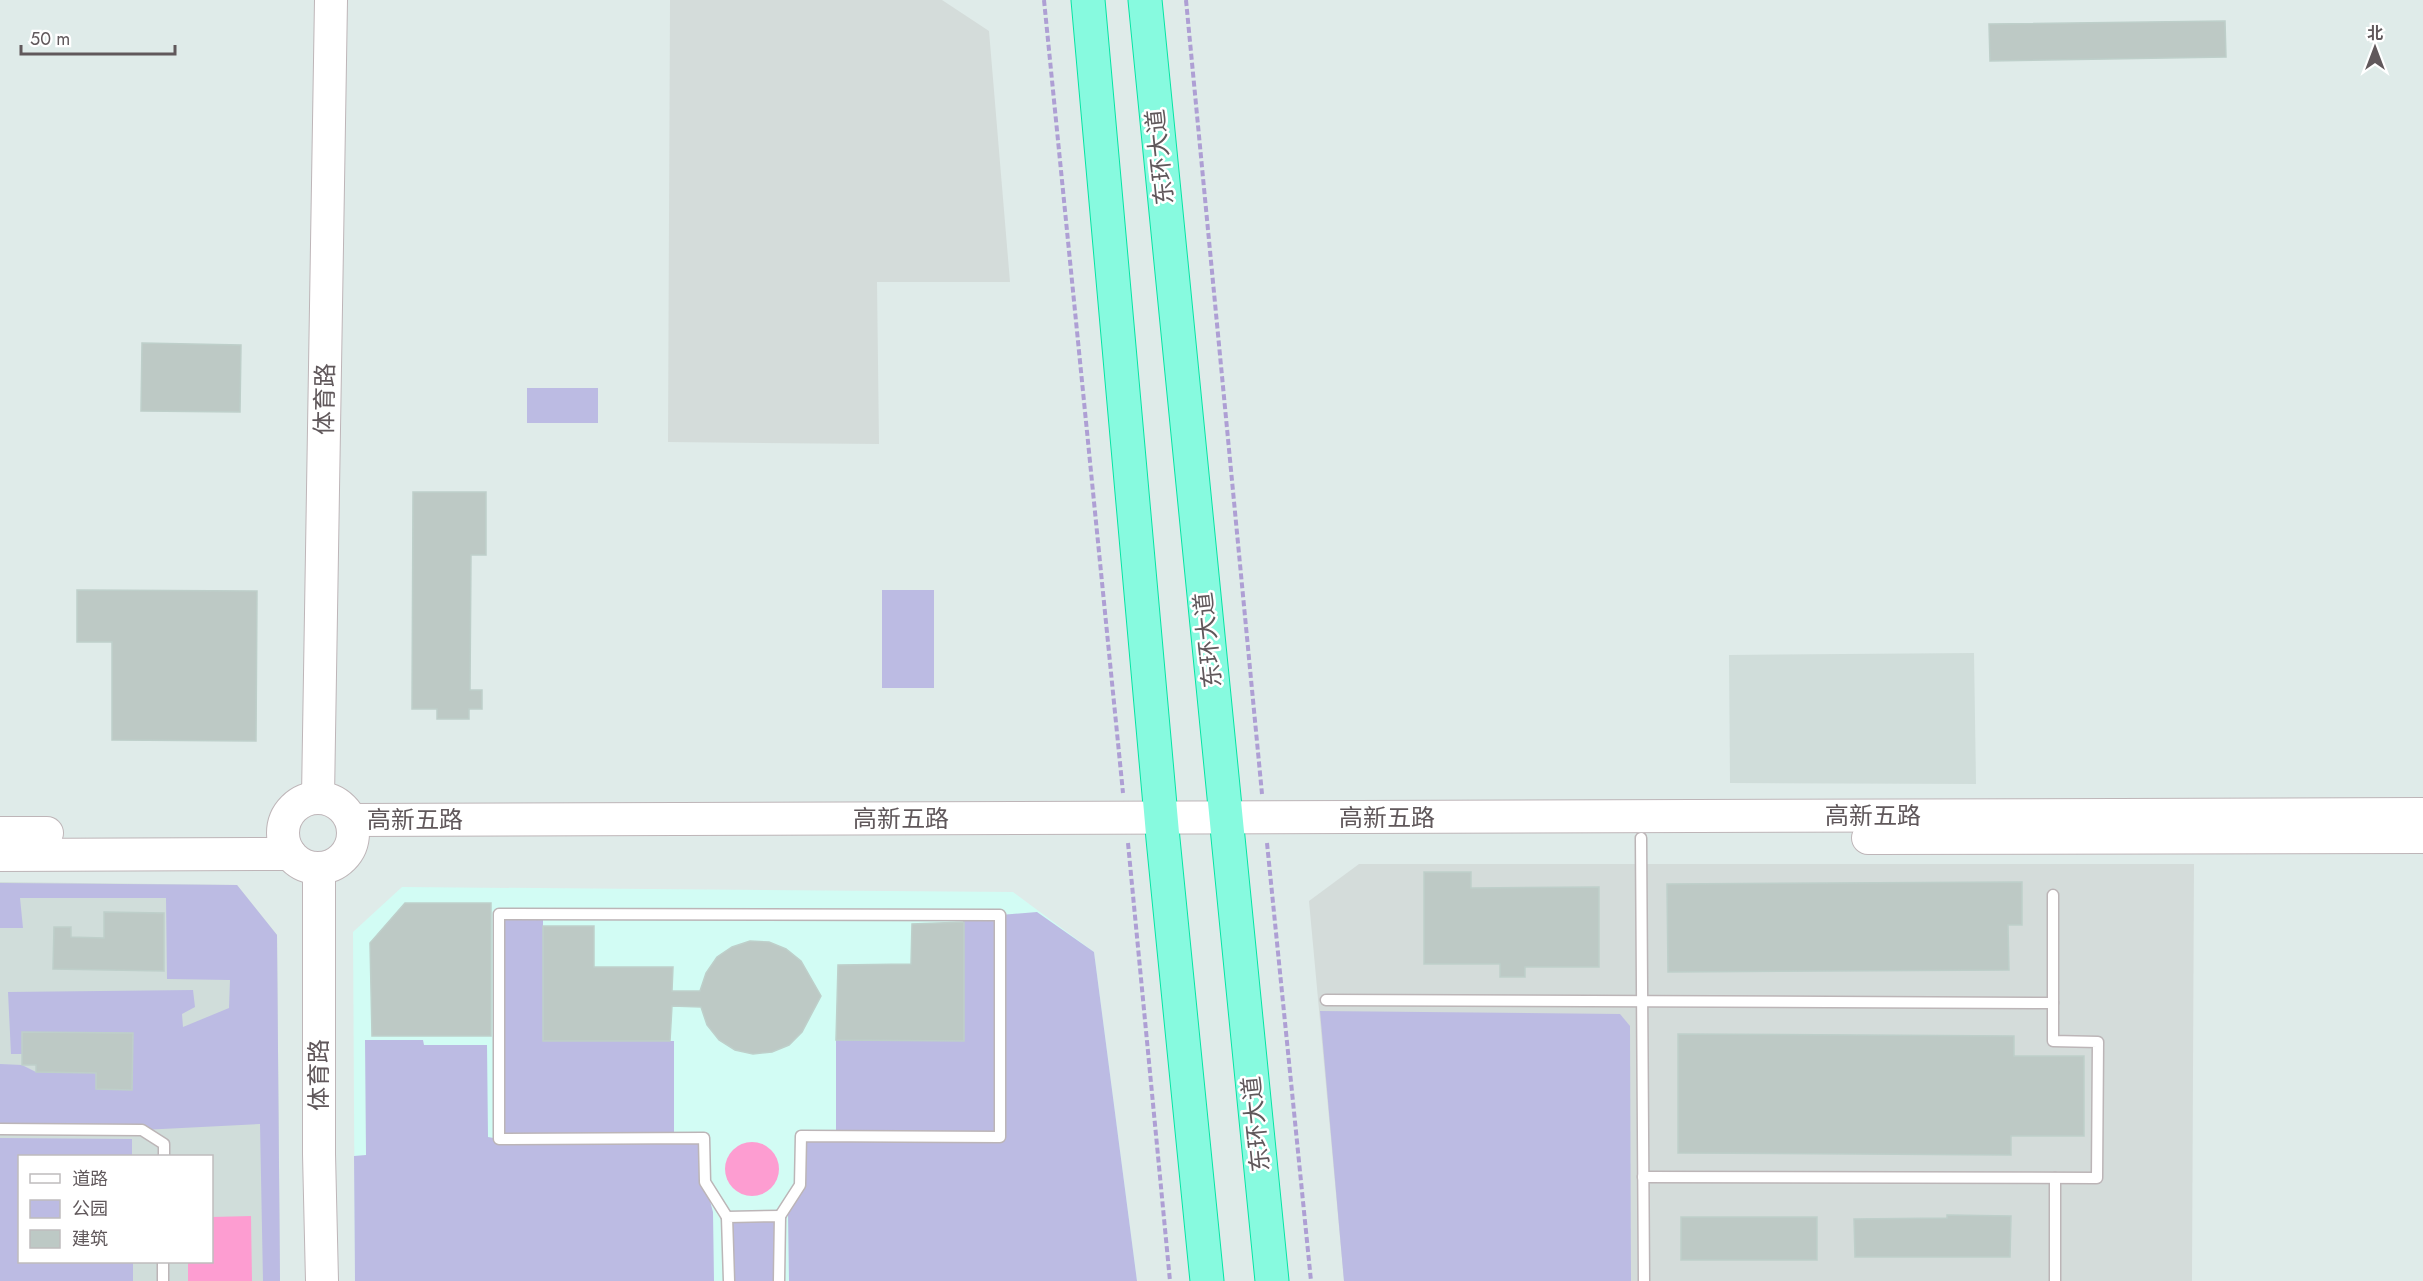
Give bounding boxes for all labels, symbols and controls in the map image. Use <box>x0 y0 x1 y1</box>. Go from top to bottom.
scale bar <box>21 18 176 56</box>
north arrow <box>2345 18 2405 78</box>
text: 北 <box>2367 22 2383 45</box>
text: 50 m <box>30 26 70 52</box>
street label: 东环大道 <box>1137 107 1182 207</box>
street label: 体育路 <box>306 363 343 435</box>
street label: 东环大道 <box>1185 590 1230 690</box>
street label: 高新五路 <box>1825 798 1921 833</box>
street label: 高新五路 <box>1339 800 1435 835</box>
street label: 高新五路 <box>853 801 949 836</box>
street label: 高新五路 <box>367 802 463 837</box>
street label: 体育路 <box>301 1039 336 1111</box>
street label: 东环大道 <box>1233 1074 1278 1174</box>
legend <box>18 1155 213 1263</box>
text: 道路 <box>72 1166 108 1192</box>
text: 公园 <box>72 1196 108 1222</box>
text: 建筑 <box>72 1226 108 1252</box>

